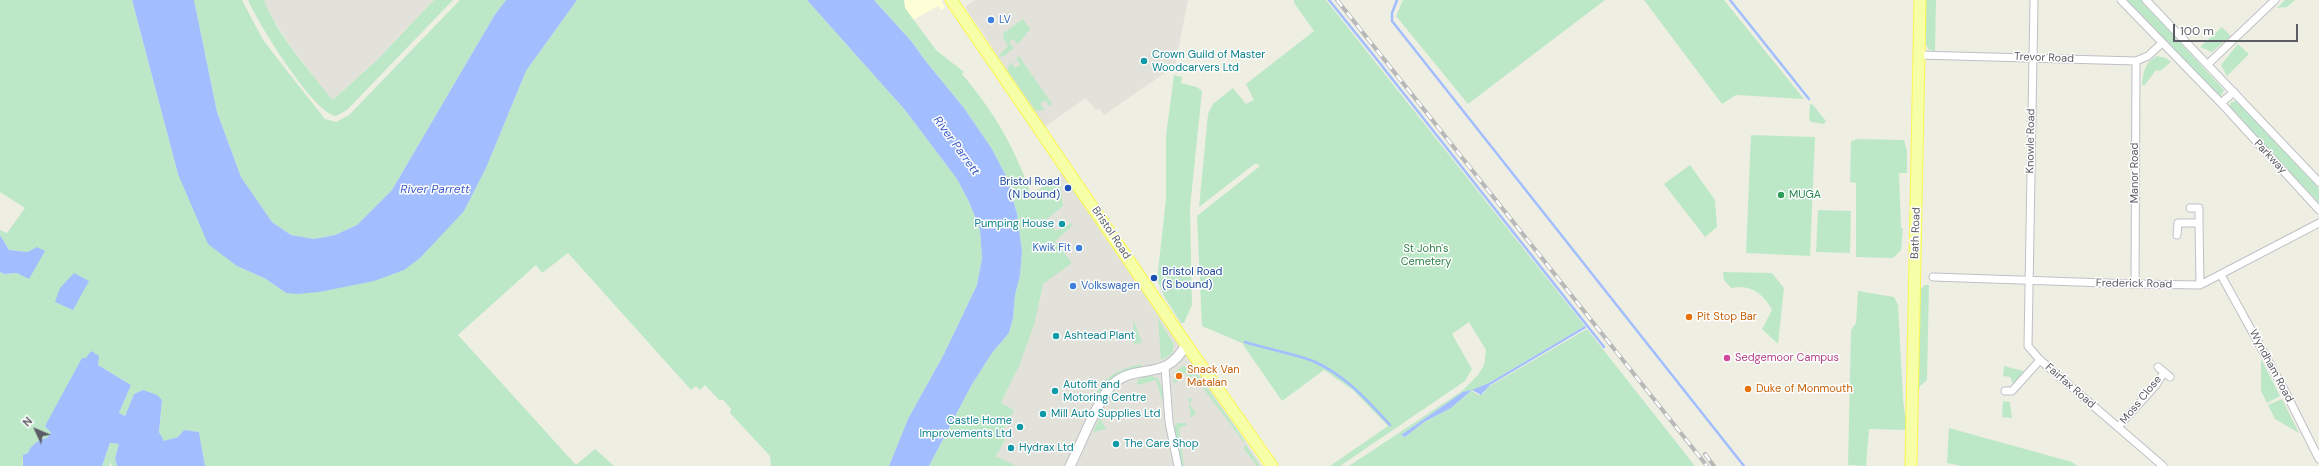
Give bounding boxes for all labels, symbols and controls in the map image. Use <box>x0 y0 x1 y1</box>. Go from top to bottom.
place label: LV <box>999 13 1011 27</box>
marker: LV <box>986 15 996 25</box>
scale bar <box>2175 16 2300 42</box>
text: 100 m <box>2180 23 2214 39</box>
place label: Crown Guild of Master Woodcarvers Ltd <box>1152 48 1265 74</box>
street label: Trevor Road <box>2014 50 2074 66</box>
marker: Crown Guild of Master Woodcarvers Ltd <box>1139 56 1149 66</box>
street label: Knowle Road <box>2024 109 2038 173</box>
water label: River Parrett <box>930 114 982 178</box>
street label: Parkway <box>2251 137 2289 177</box>
street label: Manor Road <box>2128 143 2142 203</box>
place label: Bristol Road (N bound) <box>1000 175 1060 201</box>
water label: River Parrett <box>400 183 470 197</box>
marker: Bristol Road (N bound) <box>1063 183 1073 193</box>
place label: MUGA <box>1789 188 1821 202</box>
marker: MUGA <box>1776 190 1786 200</box>
street label: Bristol Road <box>1089 204 1133 262</box>
street label: Bath Road <box>1909 207 1923 259</box>
place label: Pumping House <box>975 217 1054 231</box>
marker: Pumping House <box>1057 219 1067 229</box>
place label: Kwik Fit <box>1033 241 1071 255</box>
park label: St John's Cemetery <box>1401 242 1451 268</box>
marker: Kwik Fit <box>1074 243 1084 253</box>
place label: Bristol Road (S bound) <box>1162 265 1222 291</box>
marker: Bristol Road (S bound) <box>1149 273 1159 283</box>
street label: Frederick Road <box>2096 277 2172 291</box>
place label: Volkswagen <box>1081 279 1140 293</box>
marker: Volkswagen <box>1068 281 1078 291</box>
place label: Pit Stop Bar <box>1697 310 1757 324</box>
marker: Pit Stop Bar <box>1684 312 1694 322</box>
street label: Wyndham Road <box>2246 327 2296 405</box>
place label: Ashtead Plant <box>1064 329 1135 343</box>
marker: Ashtead Plant <box>1051 331 1061 341</box>
place label: Sedgemoor Campus <box>1735 351 1839 365</box>
marker: Sedgemoor Campus <box>1722 353 1732 363</box>
street label: Fairfax Road <box>2042 361 2098 411</box>
place label: Snack Van Matalan <box>1187 363 1239 389</box>
marker: Snack Van Matalan <box>1174 371 1184 381</box>
street label: Moss Close <box>2118 373 2164 427</box>
place label: Autofit and Motoring Centre <box>1063 378 1146 404</box>
place label: Duke of Monmouth <box>1756 382 1853 396</box>
marker: Duke of Monmouth <box>1743 384 1753 394</box>
marker: Autofit and Motoring Centre <box>1050 386 1060 396</box>
place label: Mill Auto Supplies Ltd <box>1051 407 1160 421</box>
marker: Mill Auto Supplies Ltd <box>1038 409 1048 419</box>
north arrow <box>16 410 56 450</box>
text: N <box>20 414 35 429</box>
place label: Castle Home Improvements Ltd <box>919 414 1012 440</box>
marker: Castle Home Improvements Ltd <box>1015 422 1025 432</box>
place label: The Care Shop <box>1124 437 1199 451</box>
marker: The Care Shop <box>1111 439 1121 449</box>
place label: Hydrax Ltd <box>1019 441 1074 455</box>
marker: Hydrax Ltd <box>1006 443 1016 453</box>

